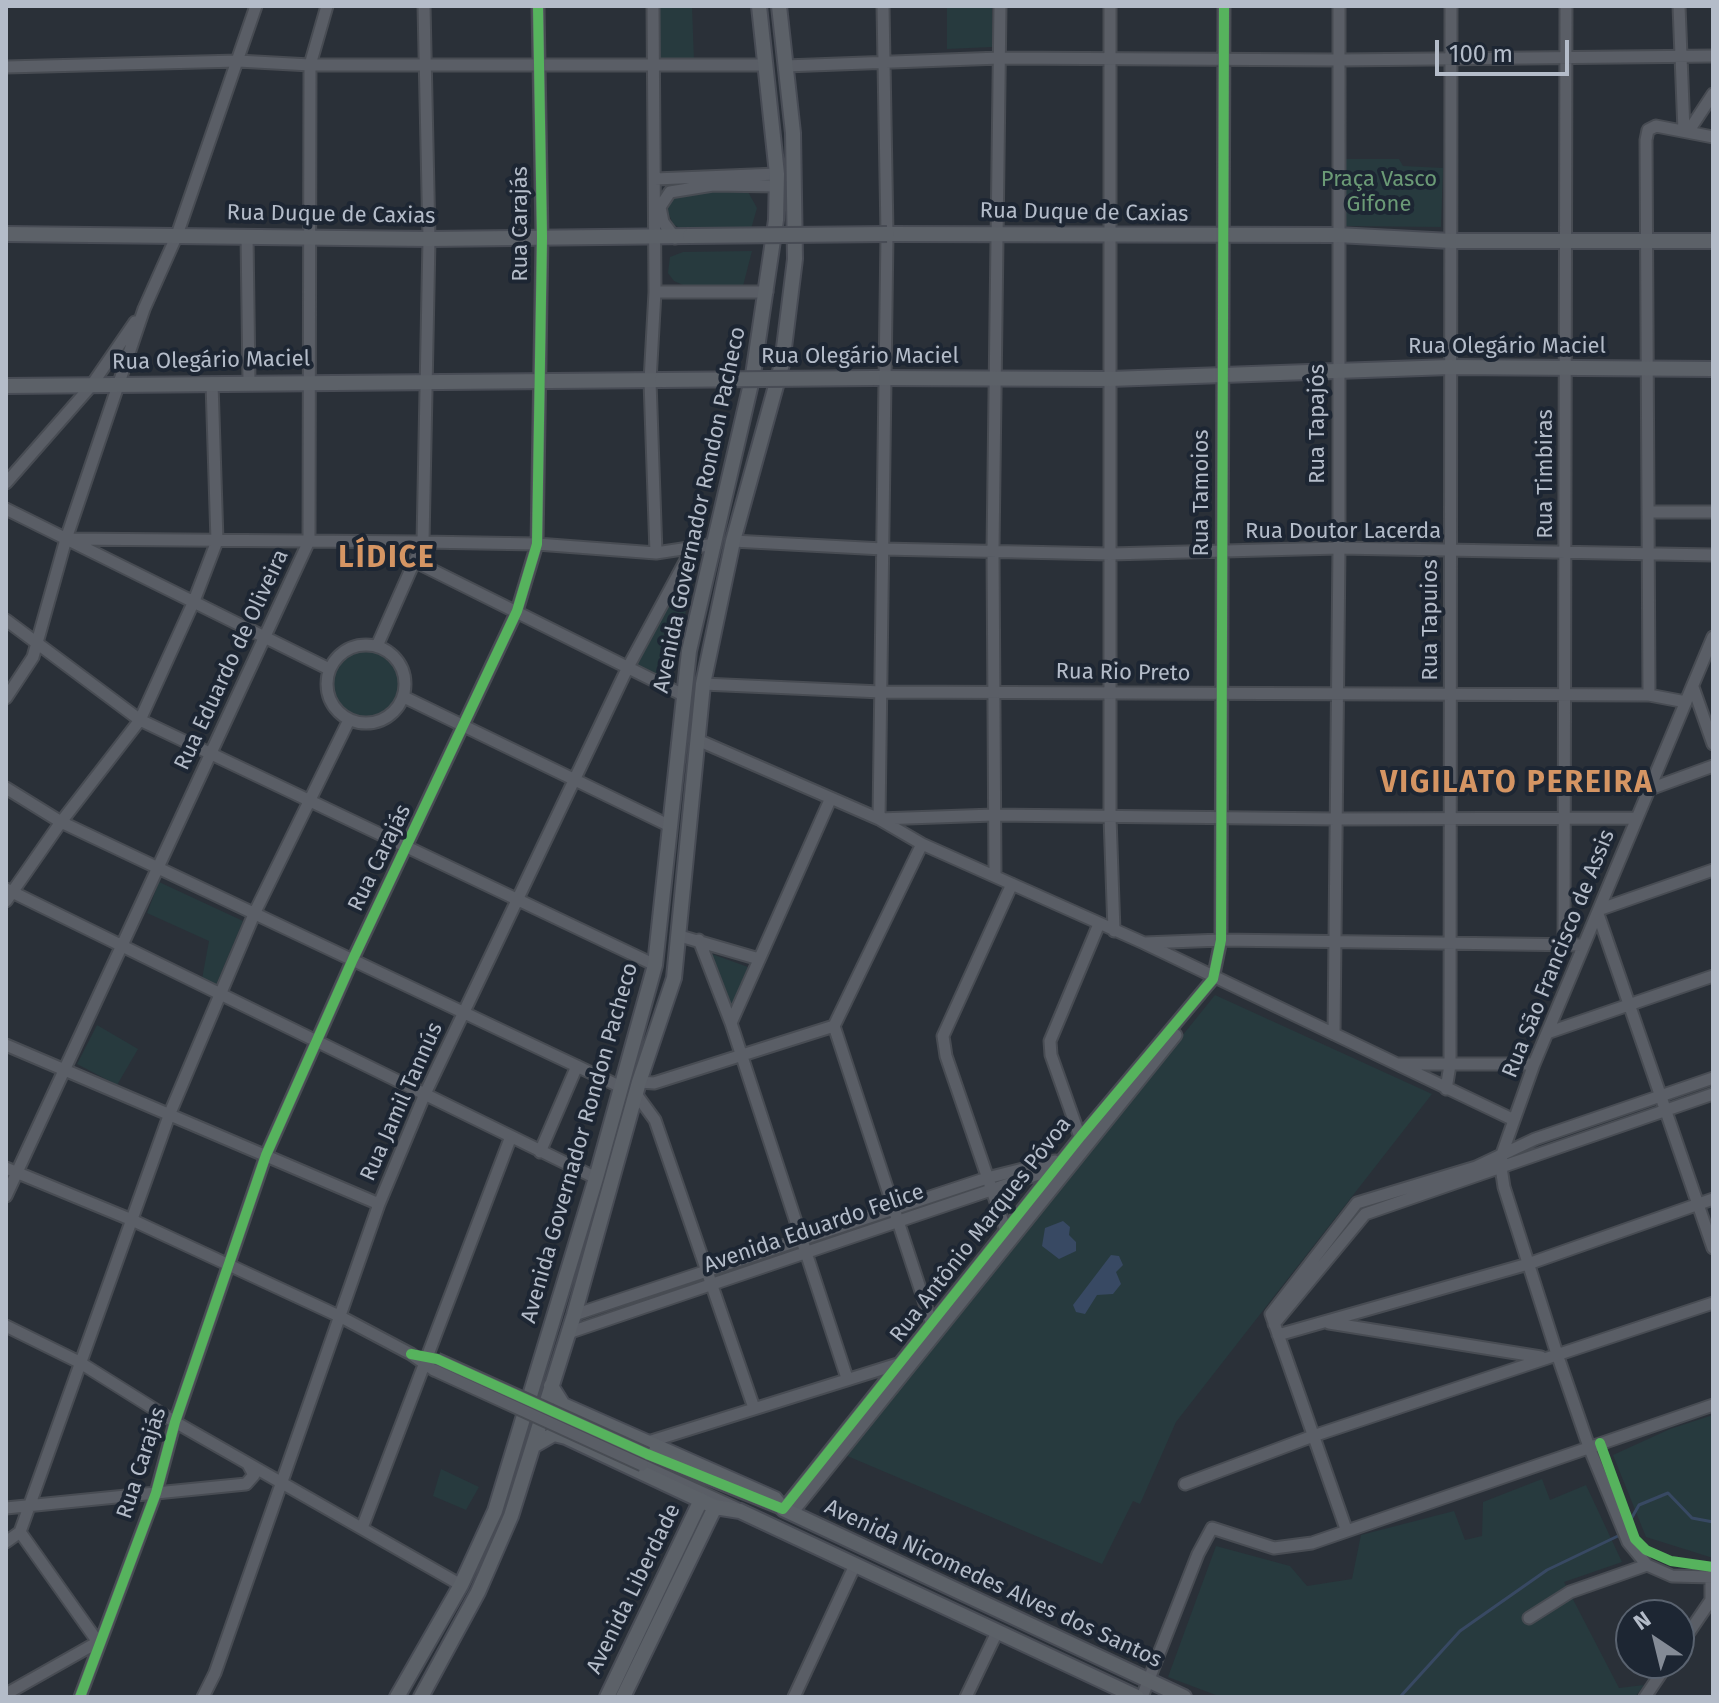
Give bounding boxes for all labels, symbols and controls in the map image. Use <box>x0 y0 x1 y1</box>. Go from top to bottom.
scale bar <box>1439 24 1573 74</box>
text: 100 m <box>1449 40 1513 68</box>
street label: Rua Carajás <box>508 166 534 282</box>
park label: Praça Vasco Gifone <box>1321 167 1437 218</box>
street label: Rua Duque de Caxias <box>979 198 1189 228</box>
street label: Rua Duque de Caxias <box>226 200 436 230</box>
street label: Avenida Governador Rondon Pacheco <box>648 324 752 696</box>
street label: Rua Olegário Maciel <box>1408 334 1606 360</box>
street label: Rua Olegário Maciel <box>761 344 959 370</box>
street label: Rua Olegário Maciel <box>112 346 310 376</box>
street label: Rua Tapajós <box>1305 364 1331 484</box>
street label: Rua Timbiras <box>1533 409 1559 539</box>
street label: Rua Tamoios <box>1189 429 1215 557</box>
street label: Rua Doutor Lacerda <box>1245 519 1441 545</box>
district label: LÍDICE <box>338 541 436 577</box>
street label: Rua Eduardo de Oliveira <box>169 546 295 774</box>
street label: Rua Tapuios <box>1418 559 1444 681</box>
street label: Rua Rio Preto <box>1055 659 1191 687</box>
district label: VIGILATO PEREIRA <box>1380 766 1654 802</box>
street label: Rua Carajás <box>343 800 417 916</box>
street label: Rua São Francisco de Assis <box>1497 826 1621 1082</box>
street label: Avenida Governador Rondon Pacheco <box>516 960 644 1326</box>
street label: Rua Jamil Tannús <box>355 1019 449 1185</box>
street label: Rua Antônio Marques Póvoa <box>885 1112 1077 1348</box>
street label: Avenida Eduardo Felice <box>700 1179 928 1279</box>
street label: Rua Carajás <box>112 1404 172 1522</box>
street label: Avenida Nicomedes Alves dos Santos <box>820 1494 1166 1674</box>
street label: Avenida Liberdade <box>581 1500 687 1678</box>
north arrow <box>1615 1599 1695 1679</box>
text: N <box>1628 1605 1656 1636</box>

